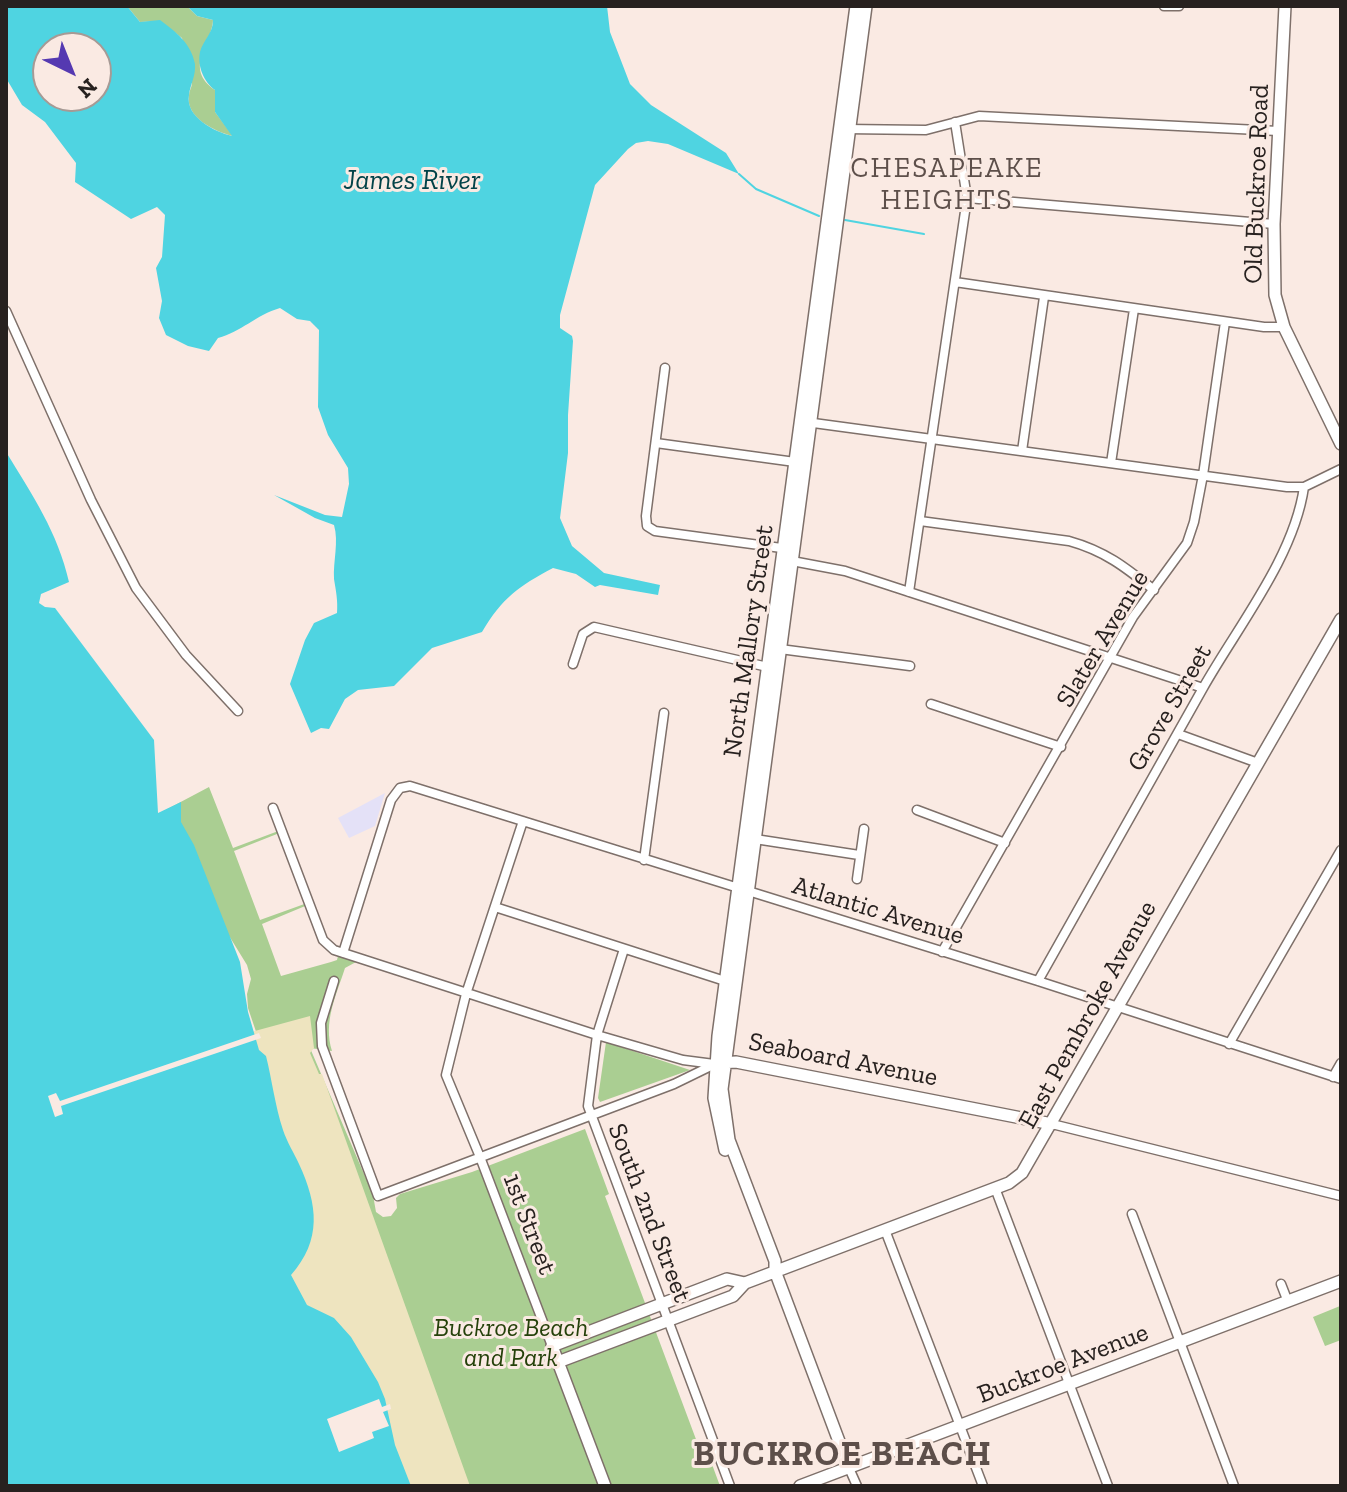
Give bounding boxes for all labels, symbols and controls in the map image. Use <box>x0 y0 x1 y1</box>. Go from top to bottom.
north arrow <box>32 32 112 112</box>
text: N <box>72 73 103 104</box>
street label: Old Buckroe Road <box>1238 84 1276 284</box>
district label: CHESAPEAKE HEIGHTS <box>850 152 1044 218</box>
water label: James River <box>344 164 480 198</box>
street label: North Mallory Street <box>717 523 781 759</box>
street label: Slater Avenue <box>1050 565 1156 713</box>
street label: Grove Street <box>1121 639 1219 777</box>
street label: Atlantic Avenue <box>788 870 968 952</box>
street label: East Pembroke Avenue <box>1012 896 1164 1134</box>
street label: Seaboard Avenue <box>746 1026 940 1094</box>
street label: South 2nd Street <box>601 1119 697 1307</box>
street label: 1st Street <box>496 1169 562 1279</box>
park label: Buckroe Beach and Park <box>434 1313 588 1374</box>
street label: Buckroe Avenue <box>973 1317 1153 1411</box>
district label: BUCKROE BEACH <box>693 1435 993 1475</box>

